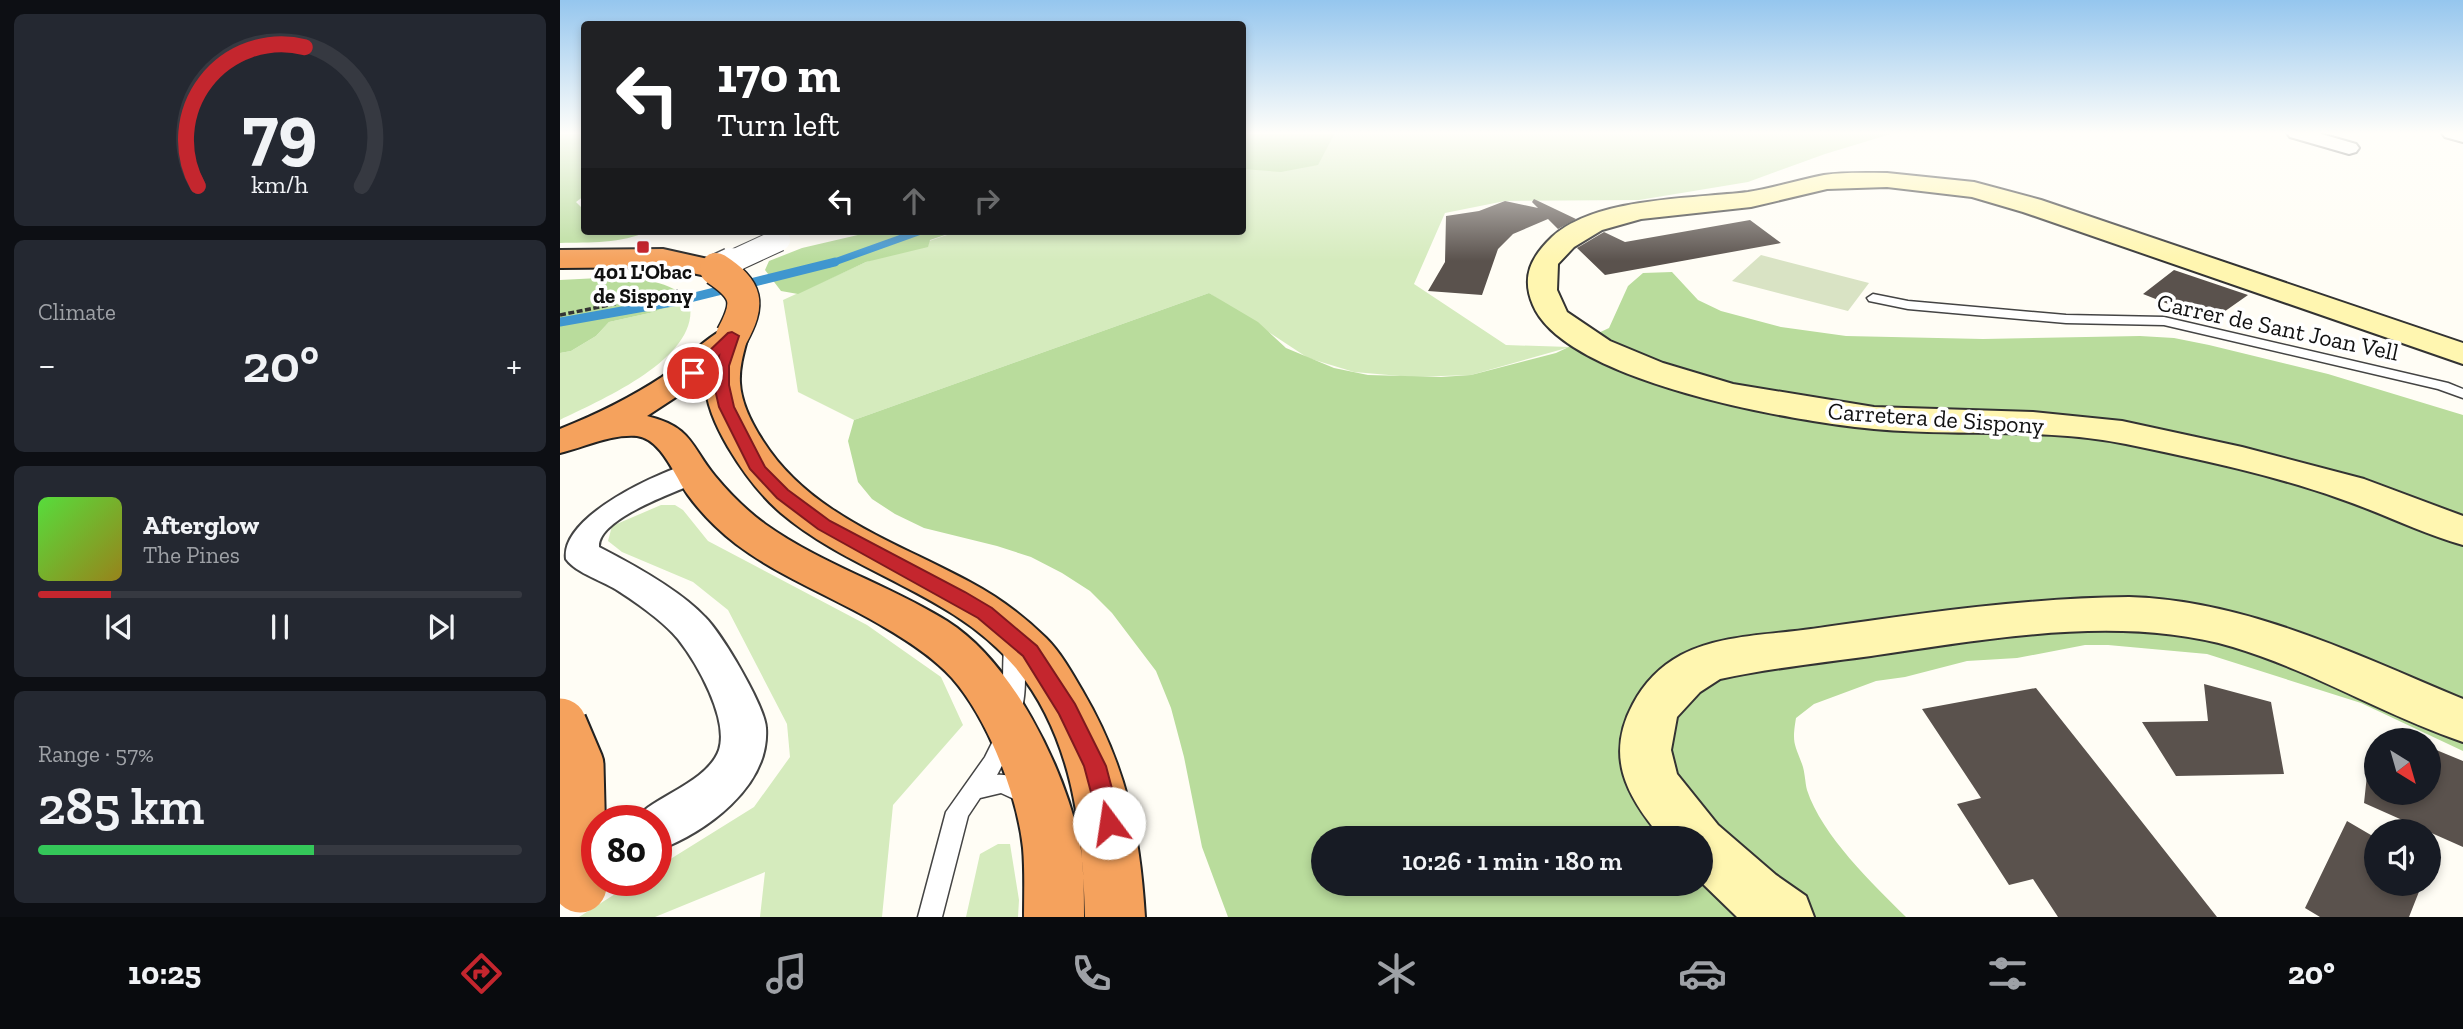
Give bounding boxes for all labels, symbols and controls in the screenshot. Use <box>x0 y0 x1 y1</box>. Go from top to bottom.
text: 170 m <box>717 46 840 105</box>
icon: left <box>602 49 693 140</box>
text: 79 <box>243 87 317 175</box>
text: Turn left <box>717 106 839 144</box>
text: km/h <box>251 169 309 199</box>
icon: left <box>822 182 860 220</box>
icon: ahead <box>895 182 933 220</box>
icon: right <box>968 182 1006 220</box>
marker: 401 L'Obac de Sispony <box>635 239 651 255</box>
place label: 401 L'Obac de Sispony <box>593 259 693 308</box>
street label: Carrer de Sant Joan Vell <box>2155 287 2401 367</box>
text: Climate <box>38 298 116 326</box>
text: 20° <box>242 333 319 395</box>
text: − <box>38 342 56 388</box>
text: + <box>506 342 522 388</box>
pin <box>663 343 723 403</box>
icon: arrive <box>674 354 712 392</box>
street label: Carretera de Sispony <box>1827 396 2046 440</box>
text: Afterglow <box>143 509 259 541</box>
text: The Pines <box>143 541 240 569</box>
icon: previous <box>100 608 138 646</box>
icon: pause <box>261 608 299 646</box>
icon: next <box>422 608 460 646</box>
north arrow <box>2364 728 2441 805</box>
map controls <box>2364 728 2441 896</box>
text: Range · 57% <box>38 740 154 768</box>
text: 285 km <box>38 775 204 837</box>
position arrow <box>1072 786 1146 860</box>
speed limit sign: 80 <box>581 805 672 896</box>
button: sound <box>2364 819 2441 896</box>
text: 10:26 · 1 min · 180 m <box>1402 845 1622 877</box>
icon: directions <box>457 949 506 998</box>
icon: music <box>762 949 811 998</box>
icon: phone <box>1067 949 1116 998</box>
icon: climate <box>1372 949 1421 998</box>
icon: car <box>1678 949 1727 998</box>
icon: filters <box>1983 949 2032 998</box>
text: 10:25 <box>128 954 201 992</box>
text: 20° <box>2288 954 2335 992</box>

